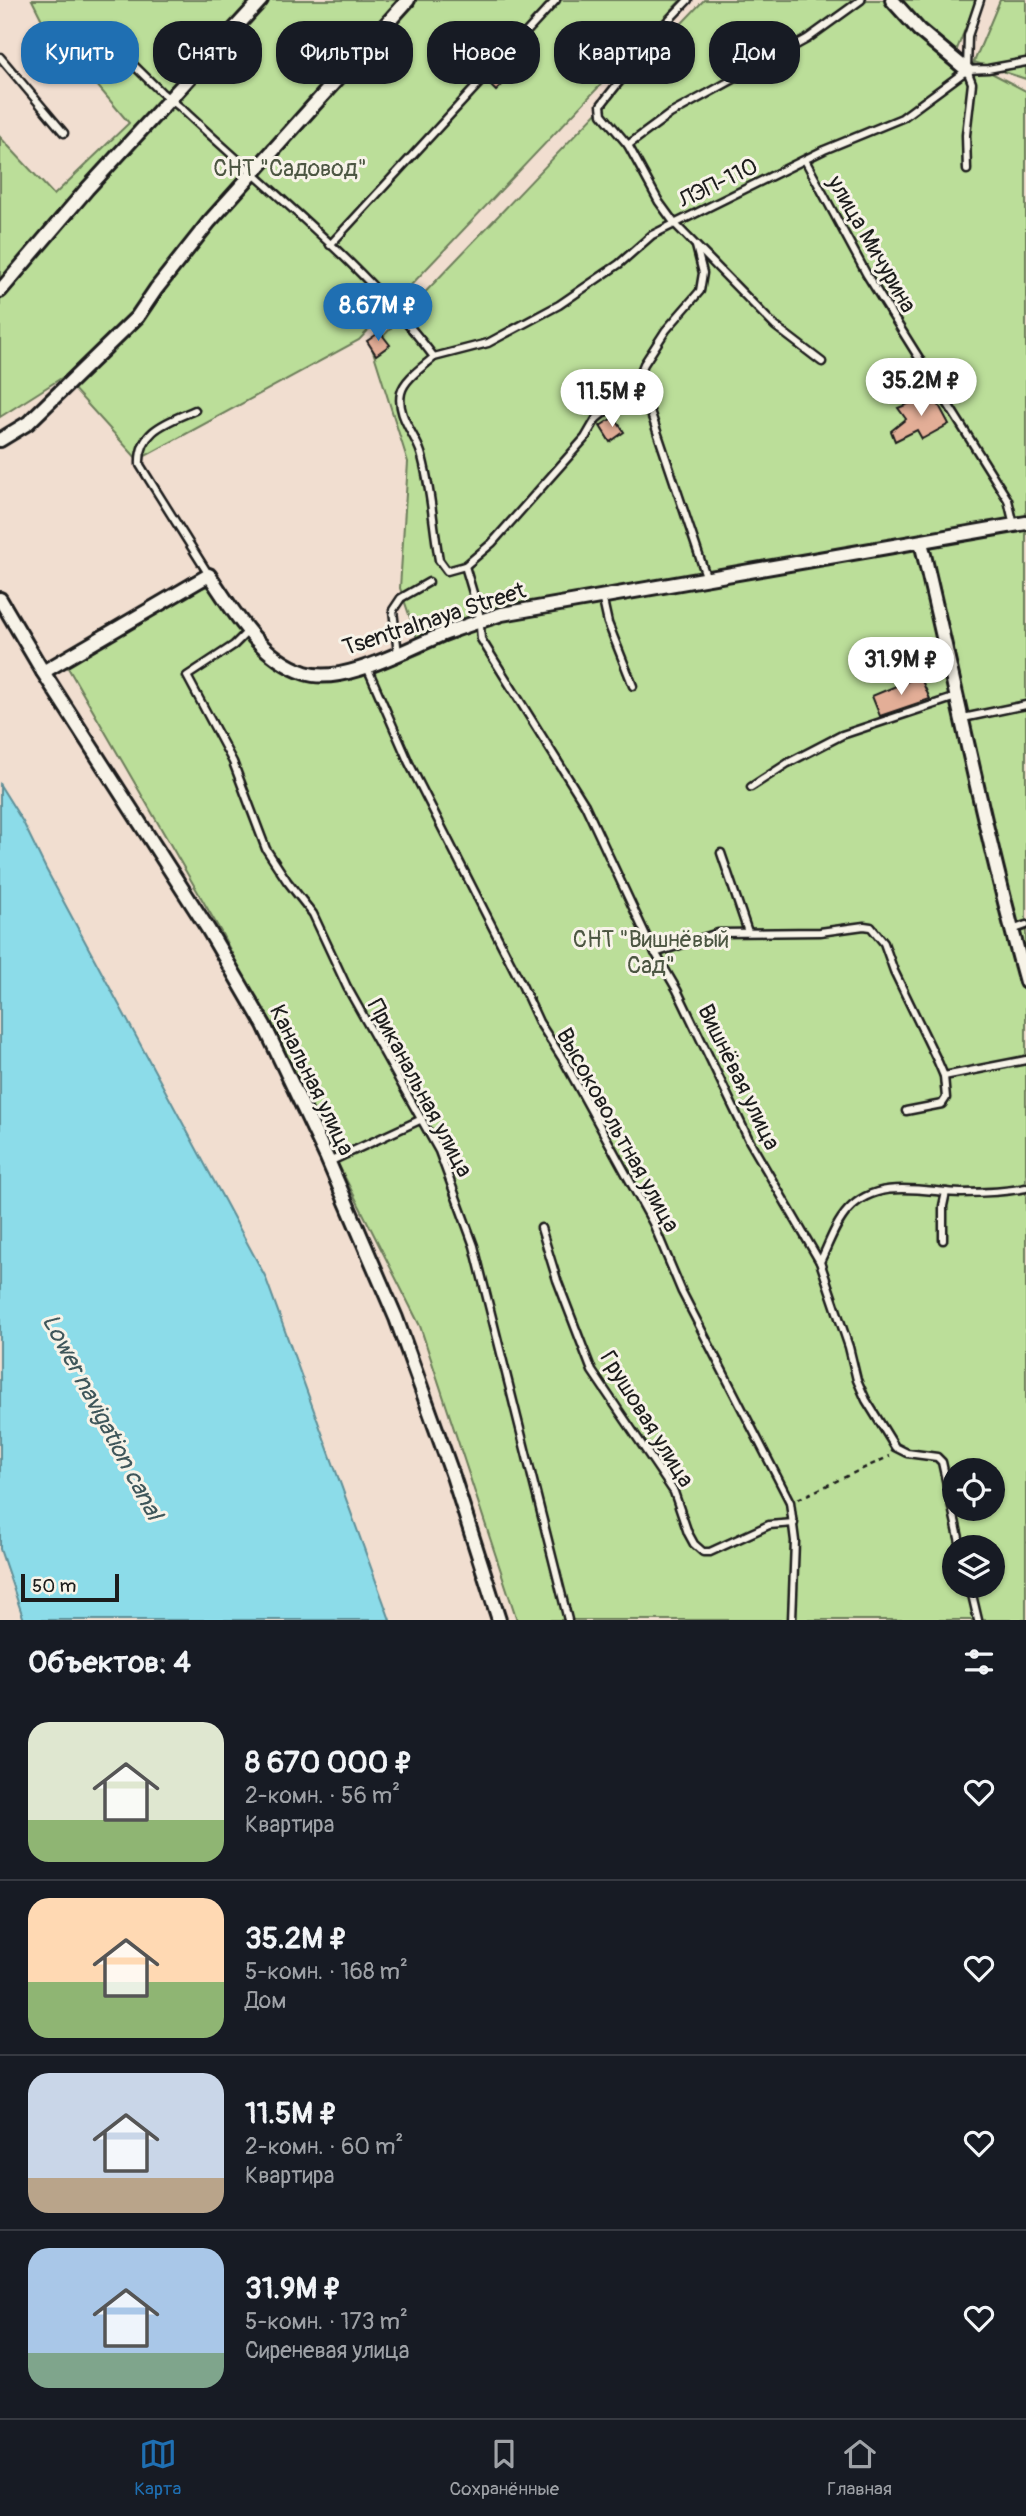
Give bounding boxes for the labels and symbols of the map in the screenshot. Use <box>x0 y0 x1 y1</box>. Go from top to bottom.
street label: ЛЭП-110 <box>673 151 763 215</box>
park label: СНТ "Садовод" <box>213 154 367 183</box>
street label: улица Мичурина <box>821 169 923 318</box>
pin: 8.67M ₽ <box>313 284 443 343</box>
pin: 35.2M ₽ <box>856 358 986 418</box>
pin: 11.5M ₽ <box>547 370 677 429</box>
street label: Tsentralnaya Street <box>339 576 530 662</box>
pin: 31.9M ₽ <box>836 638 966 697</box>
park label: СНТ "Вишнёвый Сад" <box>573 925 729 980</box>
street label: Приканальная улица <box>361 994 479 1182</box>
street label: Вишнёвая улица <box>691 999 787 1155</box>
street label: Канальная улица <box>263 1000 361 1160</box>
street label: Высоковольтная улица <box>550 1023 686 1237</box>
water label: Lower navigation canal <box>35 1309 170 1527</box>
street label: Грушовая улица <box>594 1345 700 1493</box>
scale bar <box>21 1571 119 1603</box>

